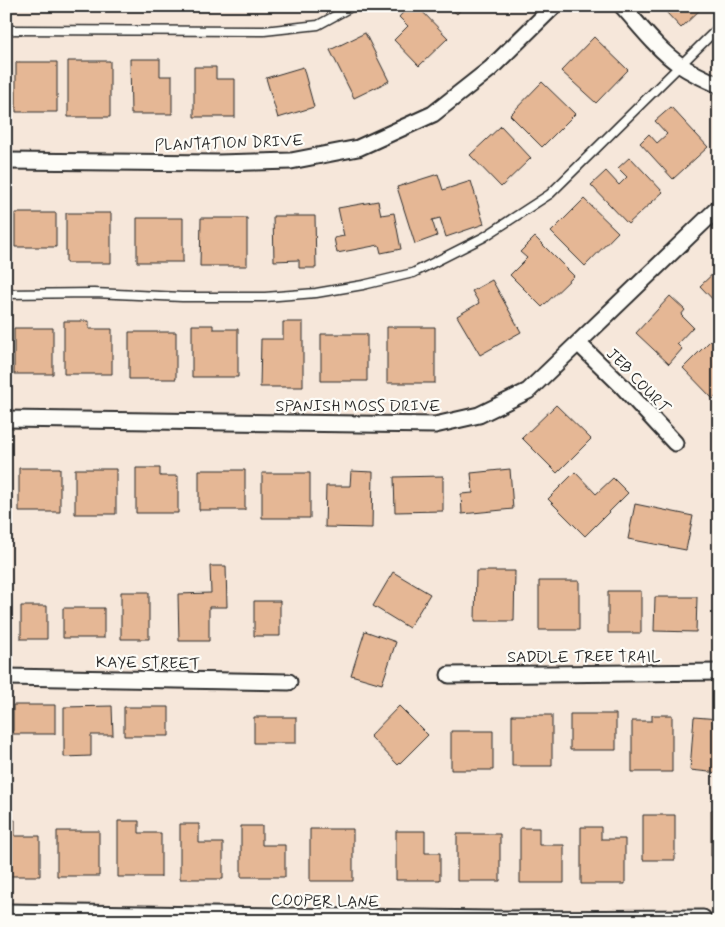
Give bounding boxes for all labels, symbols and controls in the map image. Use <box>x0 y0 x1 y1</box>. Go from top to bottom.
street label: PLANTATION DRIVE <box>154 130 304 157</box>
street label: JEB COURT <box>601 344 675 419</box>
street label: SPANISH MOSS DRIVE <box>276 396 440 417</box>
street label: SADDLE TREE TRAIL <box>507 647 661 668</box>
street label: KAYE STREET <box>96 652 200 675</box>
street label: COOPER LANE <box>271 890 379 913</box>

